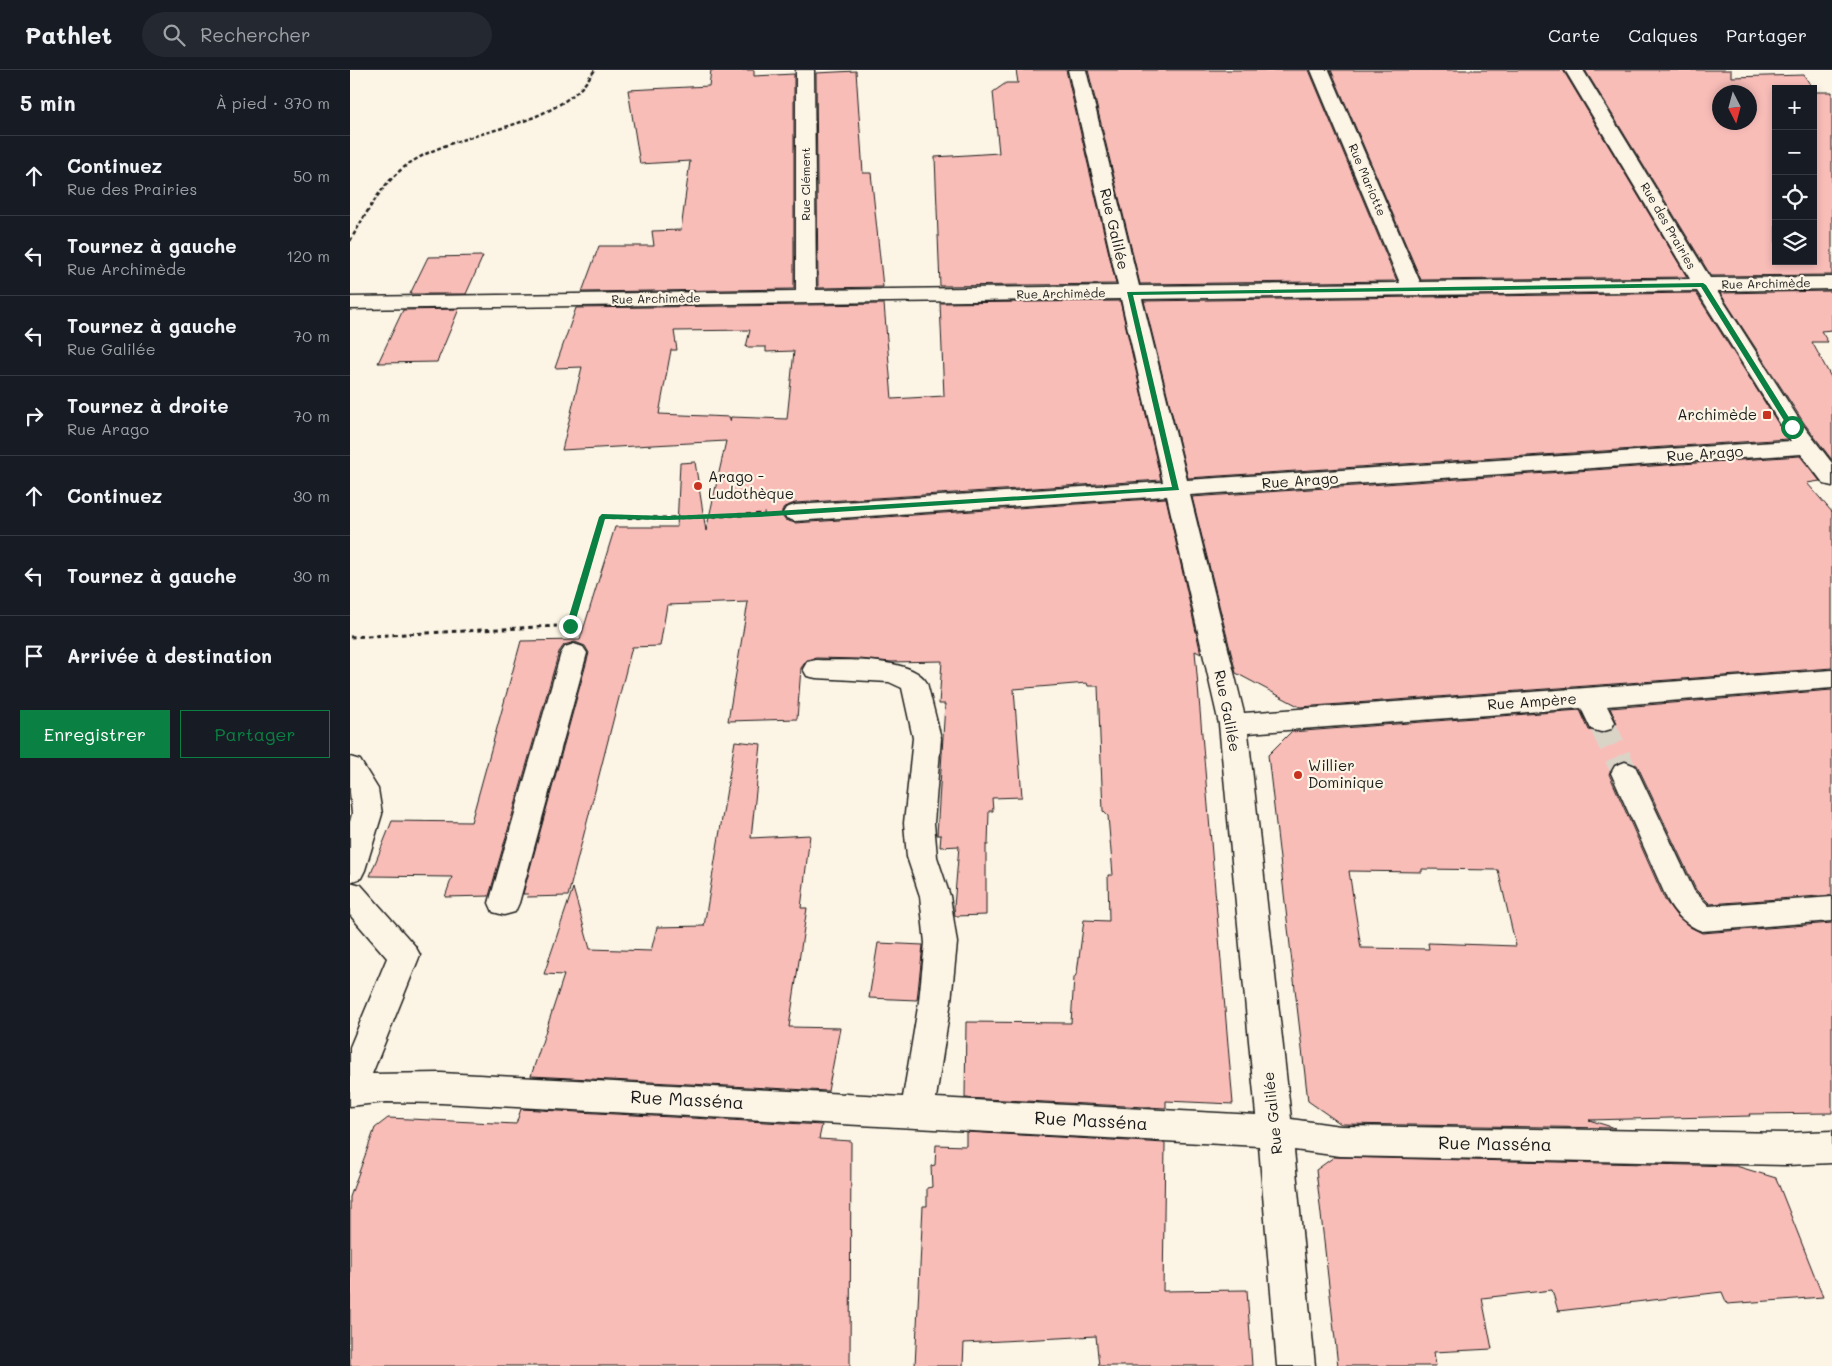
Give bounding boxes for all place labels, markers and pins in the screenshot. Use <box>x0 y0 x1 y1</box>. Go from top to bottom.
place label: Archimède <box>1677 404 1757 424</box>
marker: Archimède <box>1761 409 1773 421</box>
place label: Arago - Ludothèque <box>708 466 794 503</box>
marker: Arago - Ludothèque <box>692 480 704 492</box>
place label: Willier Dominique <box>1308 755 1384 792</box>
marker: Willier Dominique <box>1292 769 1304 781</box>

